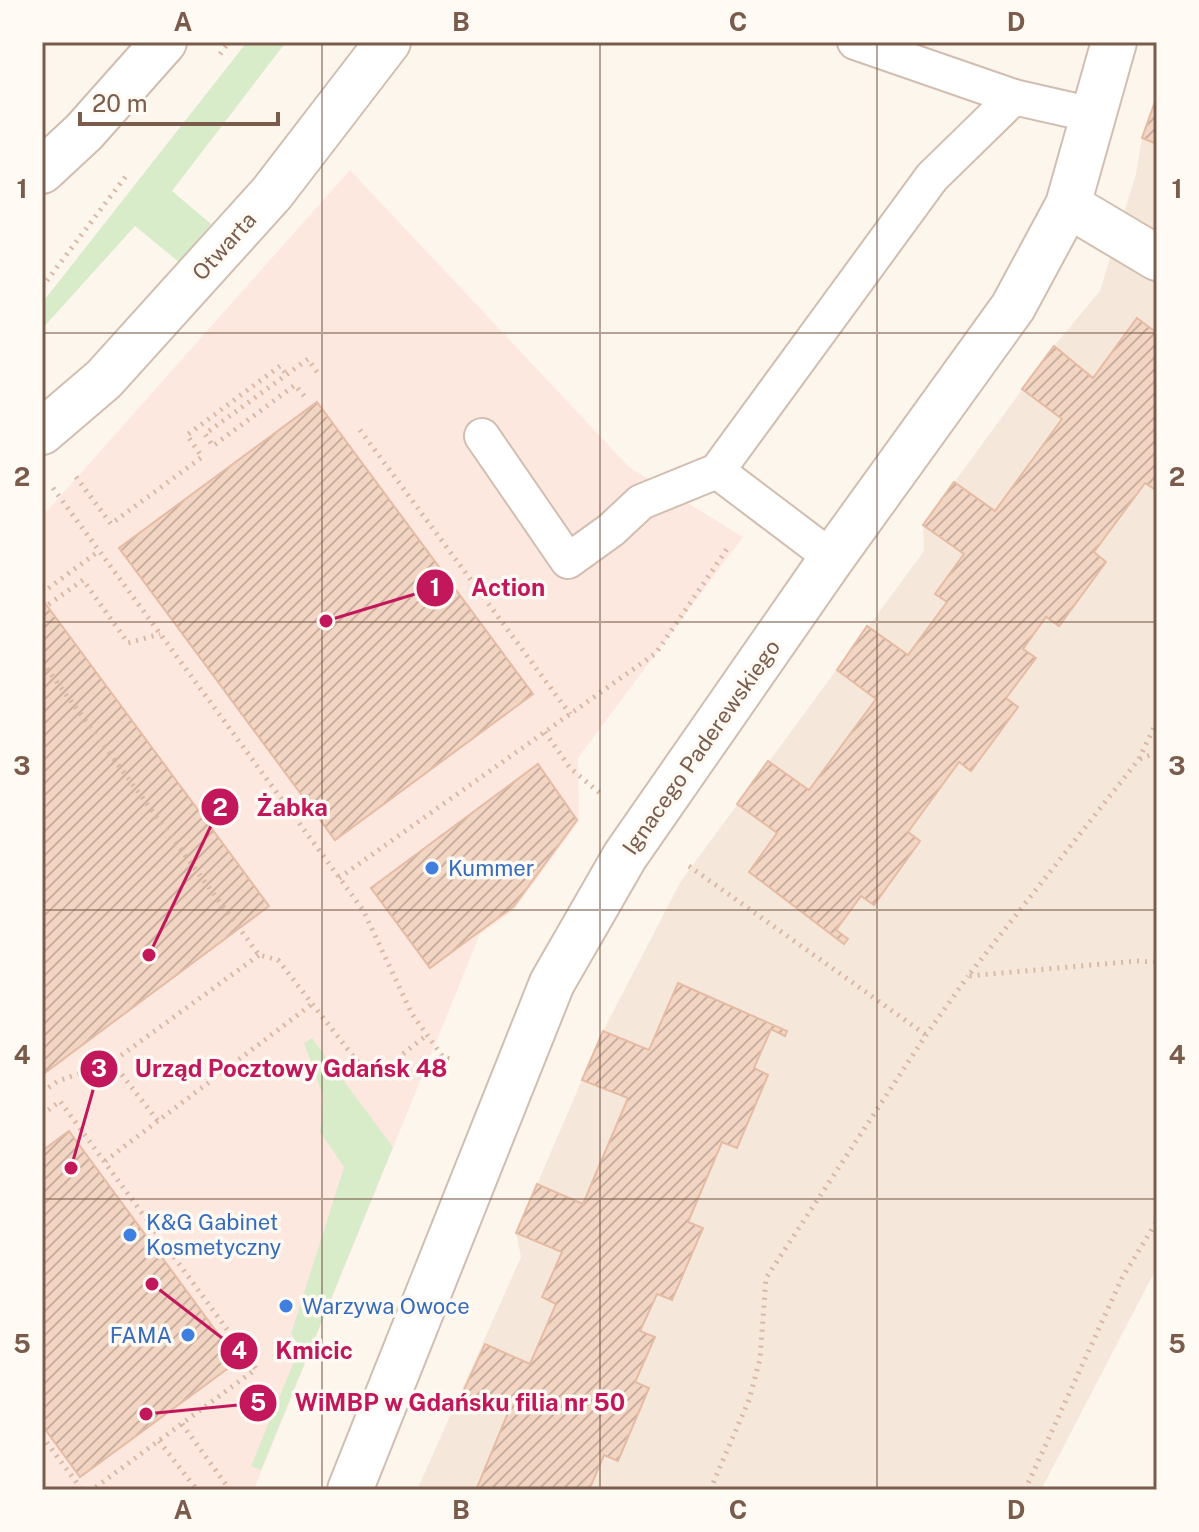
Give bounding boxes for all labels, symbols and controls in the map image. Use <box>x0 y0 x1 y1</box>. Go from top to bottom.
text: A <box>174 6 193 37</box>
text: B <box>452 6 470 37</box>
text: C <box>729 6 747 37</box>
text: D <box>1007 6 1025 37</box>
scale bar <box>80 76 278 126</box>
text: 20 m <box>92 89 148 117</box>
text: 1 <box>16 173 28 204</box>
text: 1 <box>1171 173 1183 204</box>
street label: Otwarta <box>187 207 261 285</box>
text: 2 <box>14 461 30 492</box>
text: 2 <box>1169 461 1185 492</box>
callout: Action <box>415 564 562 612</box>
text: 1 <box>430 573 440 601</box>
text: Action <box>471 573 545 601</box>
street label: Ignacego Paderewskiego <box>617 635 785 859</box>
text: 3 <box>13 750 31 781</box>
text: 3 <box>1168 750 1186 781</box>
callout: Żabka <box>200 783 343 831</box>
text: 2 <box>212 793 228 821</box>
text: Żabka <box>256 793 328 821</box>
place label: Kummer <box>448 855 534 881</box>
marker: Kummer <box>423 859 441 877</box>
text: 4 <box>13 1039 31 1070</box>
text: 4 <box>1168 1039 1186 1070</box>
callout: Urząd Pocztowy Gdańsk 48 <box>79 1045 464 1093</box>
text: 3 <box>91 1054 107 1082</box>
text: Urząd Pocztowy Gdańsk 48 <box>135 1054 447 1082</box>
place label: K&G Gabinet Kosmetyczny <box>146 1209 282 1260</box>
marker: K&G Gabinet Kosmetyczny <box>121 1226 139 1244</box>
place label: Warzywa Owoce <box>302 1293 470 1319</box>
marker: Warzywa Owoce <box>277 1297 295 1315</box>
place label: FAMA <box>110 1322 172 1348</box>
marker: FAMA <box>179 1326 197 1344</box>
callout: Kmicic <box>219 1327 369 1375</box>
text: 5 <box>13 1328 31 1359</box>
text: 5 <box>1168 1328 1186 1359</box>
text: 4 <box>231 1336 247 1364</box>
text: Kmicic <box>275 1336 353 1364</box>
callout: WiMBP w Gdańsku filia nr 50 <box>238 1379 641 1427</box>
text: 5 <box>250 1388 266 1416</box>
text: WiMBP w Gdańsku filia nr 50 <box>295 1388 625 1416</box>
text: A <box>174 1494 193 1525</box>
text: B <box>452 1494 470 1525</box>
text: C <box>729 1494 747 1525</box>
text: D <box>1007 1494 1025 1525</box>

